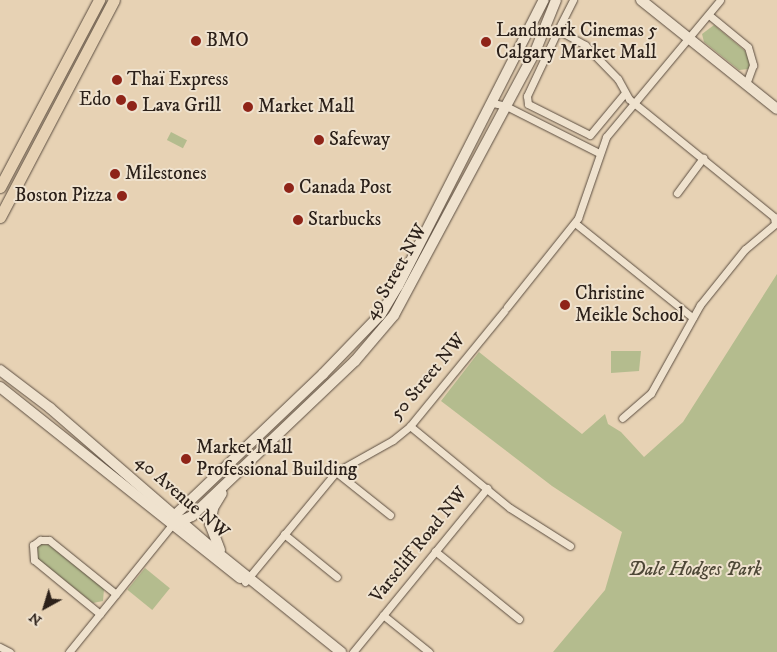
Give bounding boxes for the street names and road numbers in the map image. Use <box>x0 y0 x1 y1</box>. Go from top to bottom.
street label: 49 Street NW <box>360 220 432 324</box>
street label: 50 Street NW <box>385 329 471 425</box>
street label: 40 Avenue NW <box>130 450 234 544</box>
street label: Varscliff Road NW <box>365 483 473 607</box>

